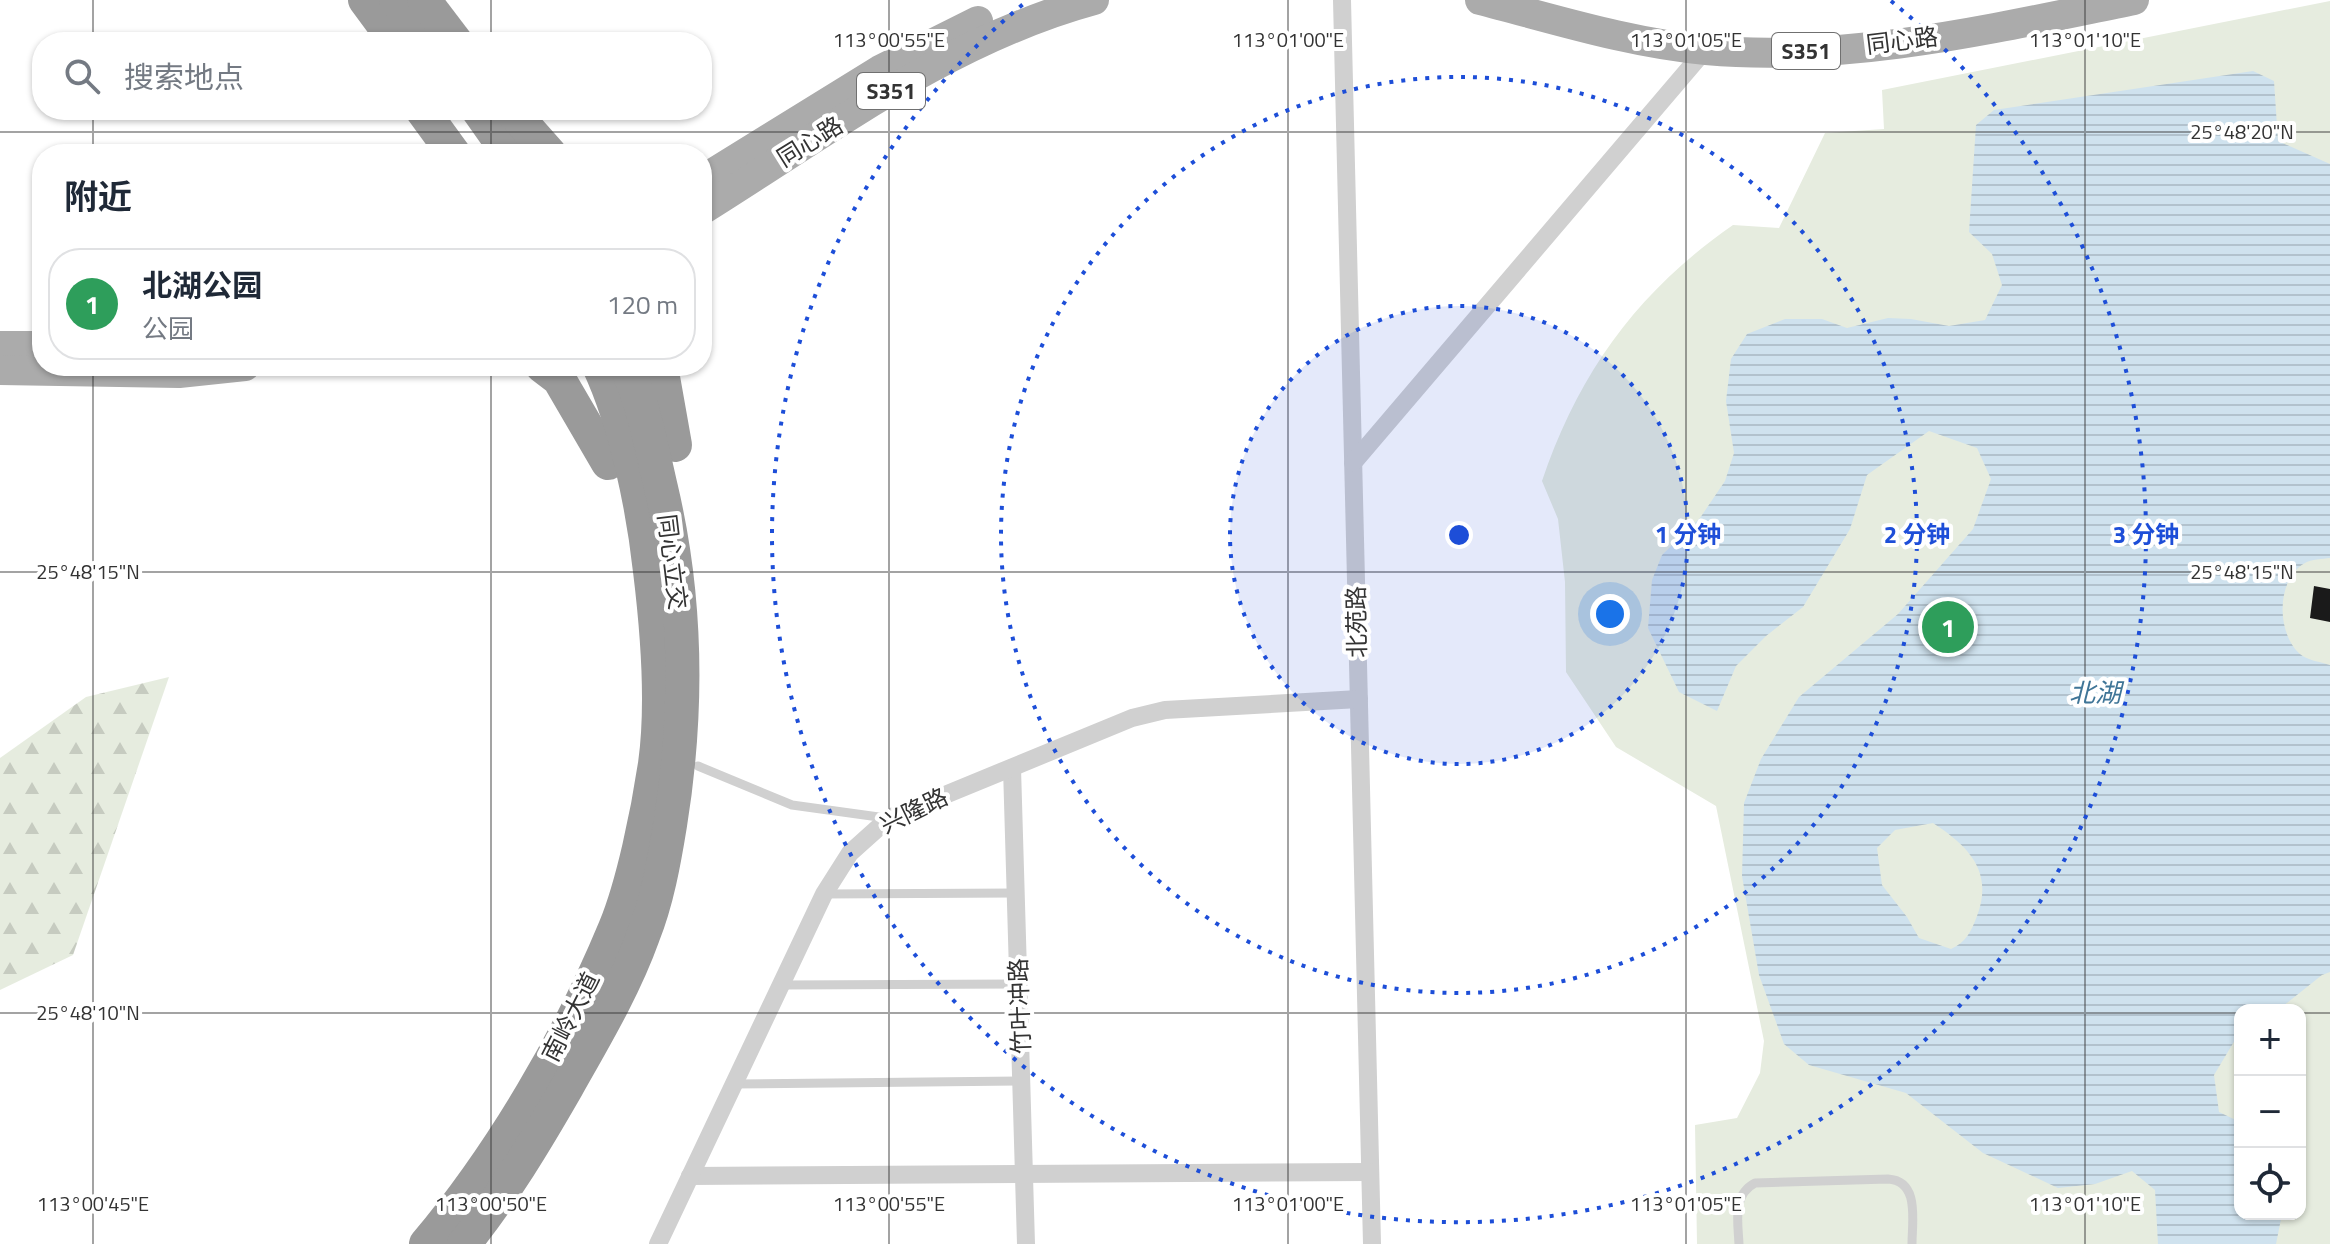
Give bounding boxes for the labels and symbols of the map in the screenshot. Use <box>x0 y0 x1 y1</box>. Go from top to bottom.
street label: 同心路 <box>1864 18 1940 62</box>
text: 113°00'55"E <box>833 24 945 55</box>
text: 113°01'00"E <box>1232 24 1344 55</box>
text: 113°01'05"E <box>1630 24 1742 55</box>
text: 113°01'10"E <box>2029 24 2141 55</box>
road number: S351 <box>1772 33 1840 69</box>
road number: S351 <box>857 73 925 109</box>
street label: 同心路 <box>769 107 850 175</box>
text: 25°48'20"N <box>2190 116 2294 147</box>
street label: 同心立交 <box>649 512 697 612</box>
text: 1 分钟 <box>1655 516 1721 552</box>
text: 2 分钟 <box>1884 516 1950 552</box>
text: 3 分钟 <box>2113 516 2179 552</box>
centre of rings <box>1445 521 1473 549</box>
text: 25°48'15"N <box>36 556 140 587</box>
text: 25°48'15"N <box>2190 556 2294 587</box>
street label: 北苑路 <box>1337 586 1375 658</box>
your location <box>1590 594 1630 634</box>
pin: 1 <box>1922 597 1974 657</box>
water label: 北湖 <box>2069 673 2125 712</box>
street label: 兴隆路 <box>873 778 954 842</box>
street label: 竹叶冲路 <box>999 957 1039 1055</box>
street label: 南岭大道 <box>532 966 608 1067</box>
text: 25°48'10"N <box>36 997 140 1028</box>
text: 113°00'45"E <box>37 1188 149 1219</box>
text: 113°00'50"E <box>435 1188 547 1219</box>
text: 113°00'55"E <box>833 1188 945 1219</box>
text: 113°01'00"E <box>1232 1188 1344 1219</box>
text: 113°01'05"E <box>1630 1188 1742 1219</box>
text: 113°01'10"E <box>2029 1188 2141 1219</box>

